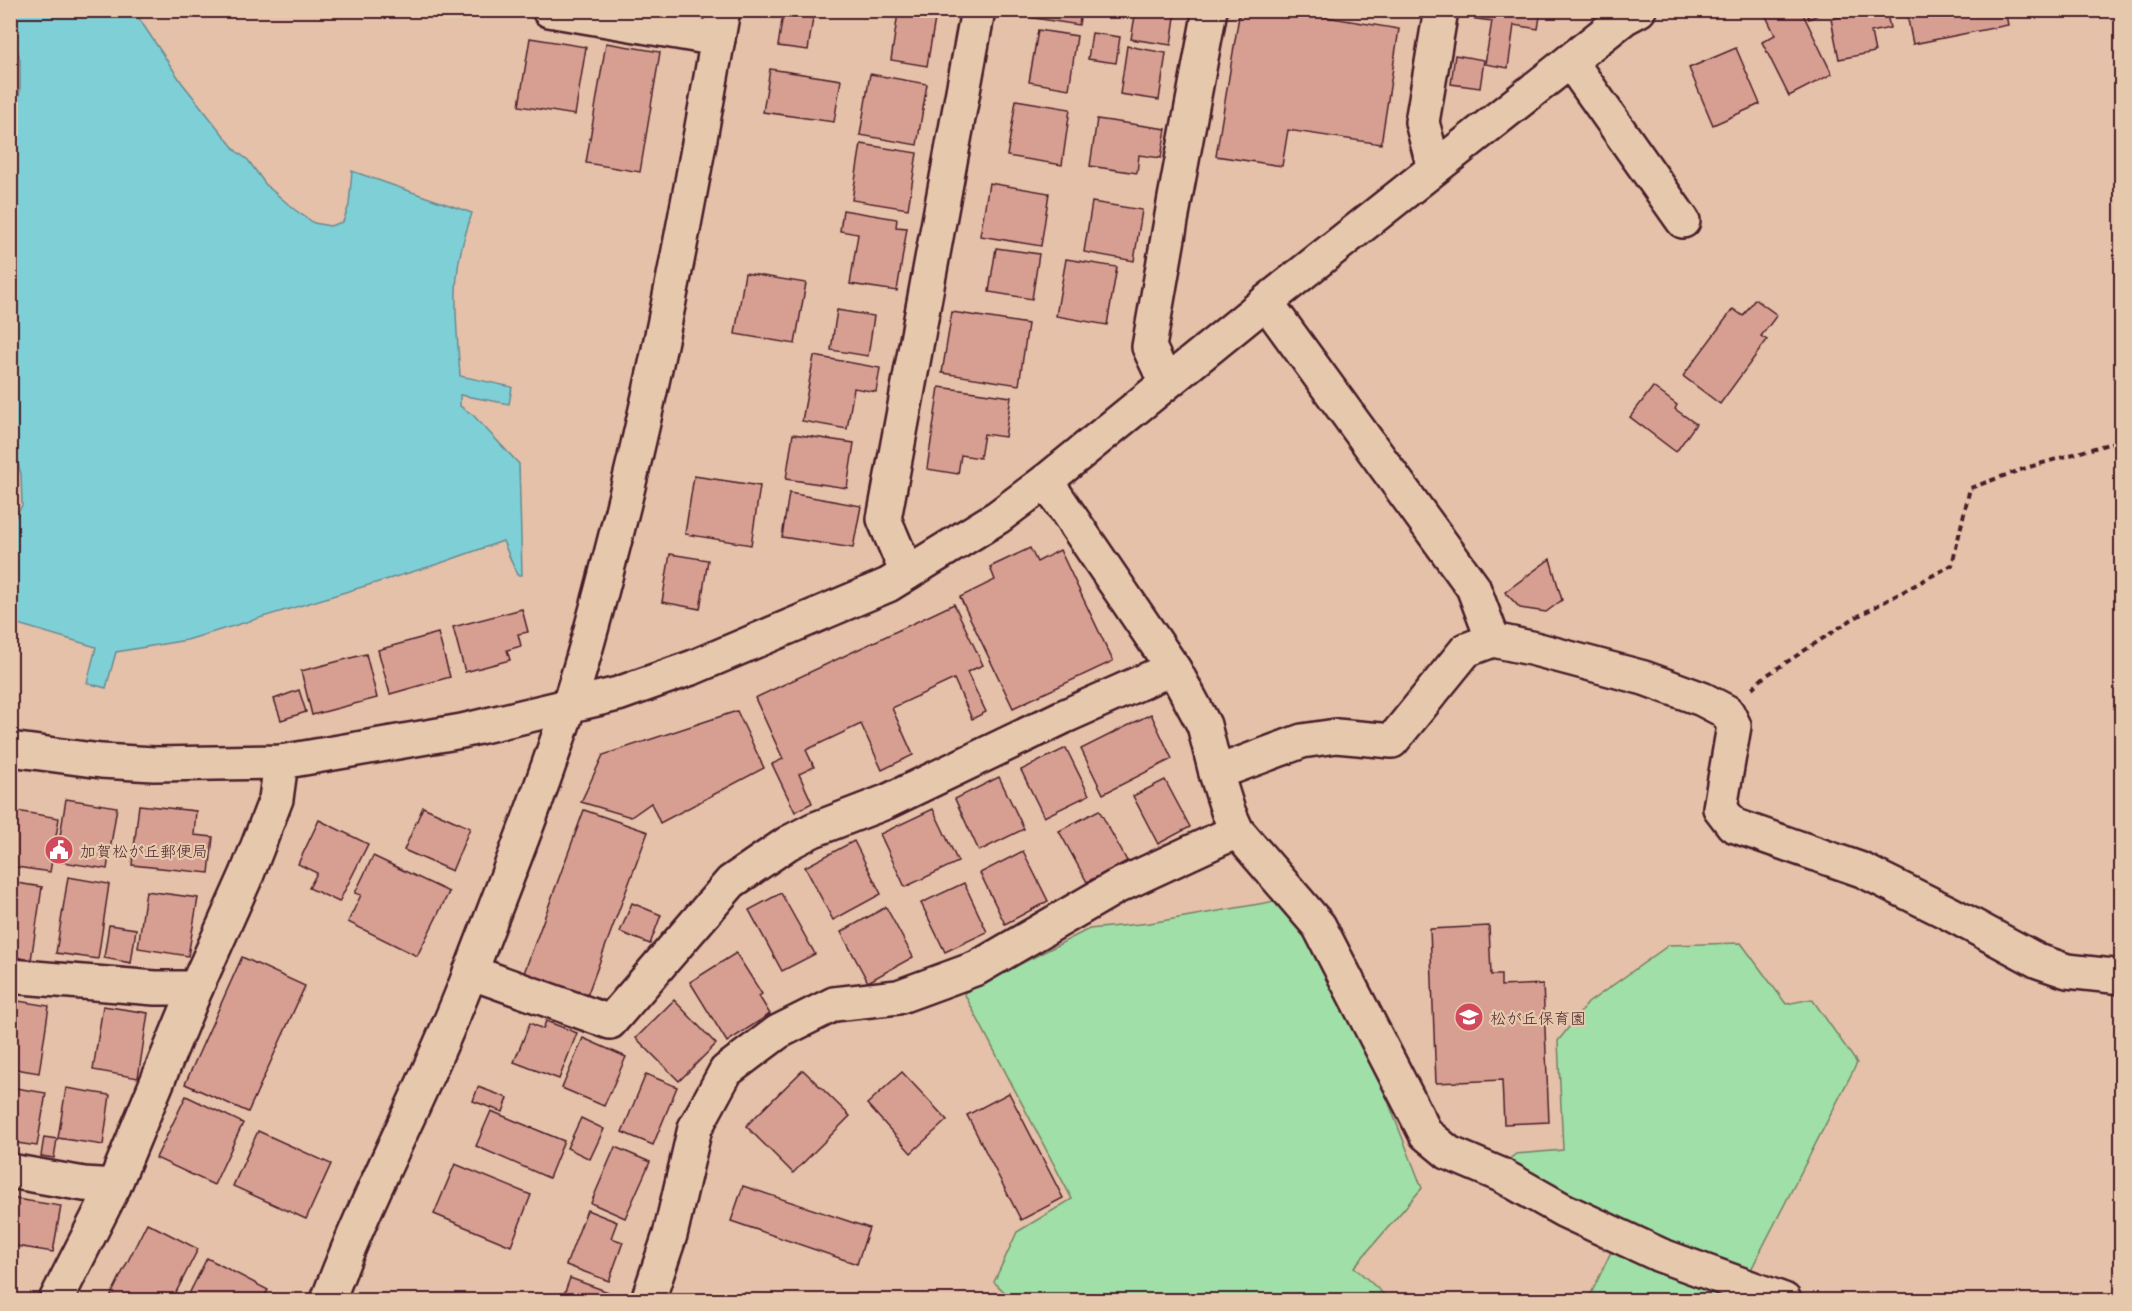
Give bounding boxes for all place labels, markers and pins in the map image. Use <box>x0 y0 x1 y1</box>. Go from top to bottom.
public building icon: 加賀松が丘郵便局 <box>43 834 75 866</box>
place label: 加賀松が丘郵便局 <box>80 838 208 862</box>
school or university icon: 松が丘保育園 <box>1453 1001 1485 1033</box>
place label: 松が丘保育園 <box>1490 1005 1586 1029</box>

